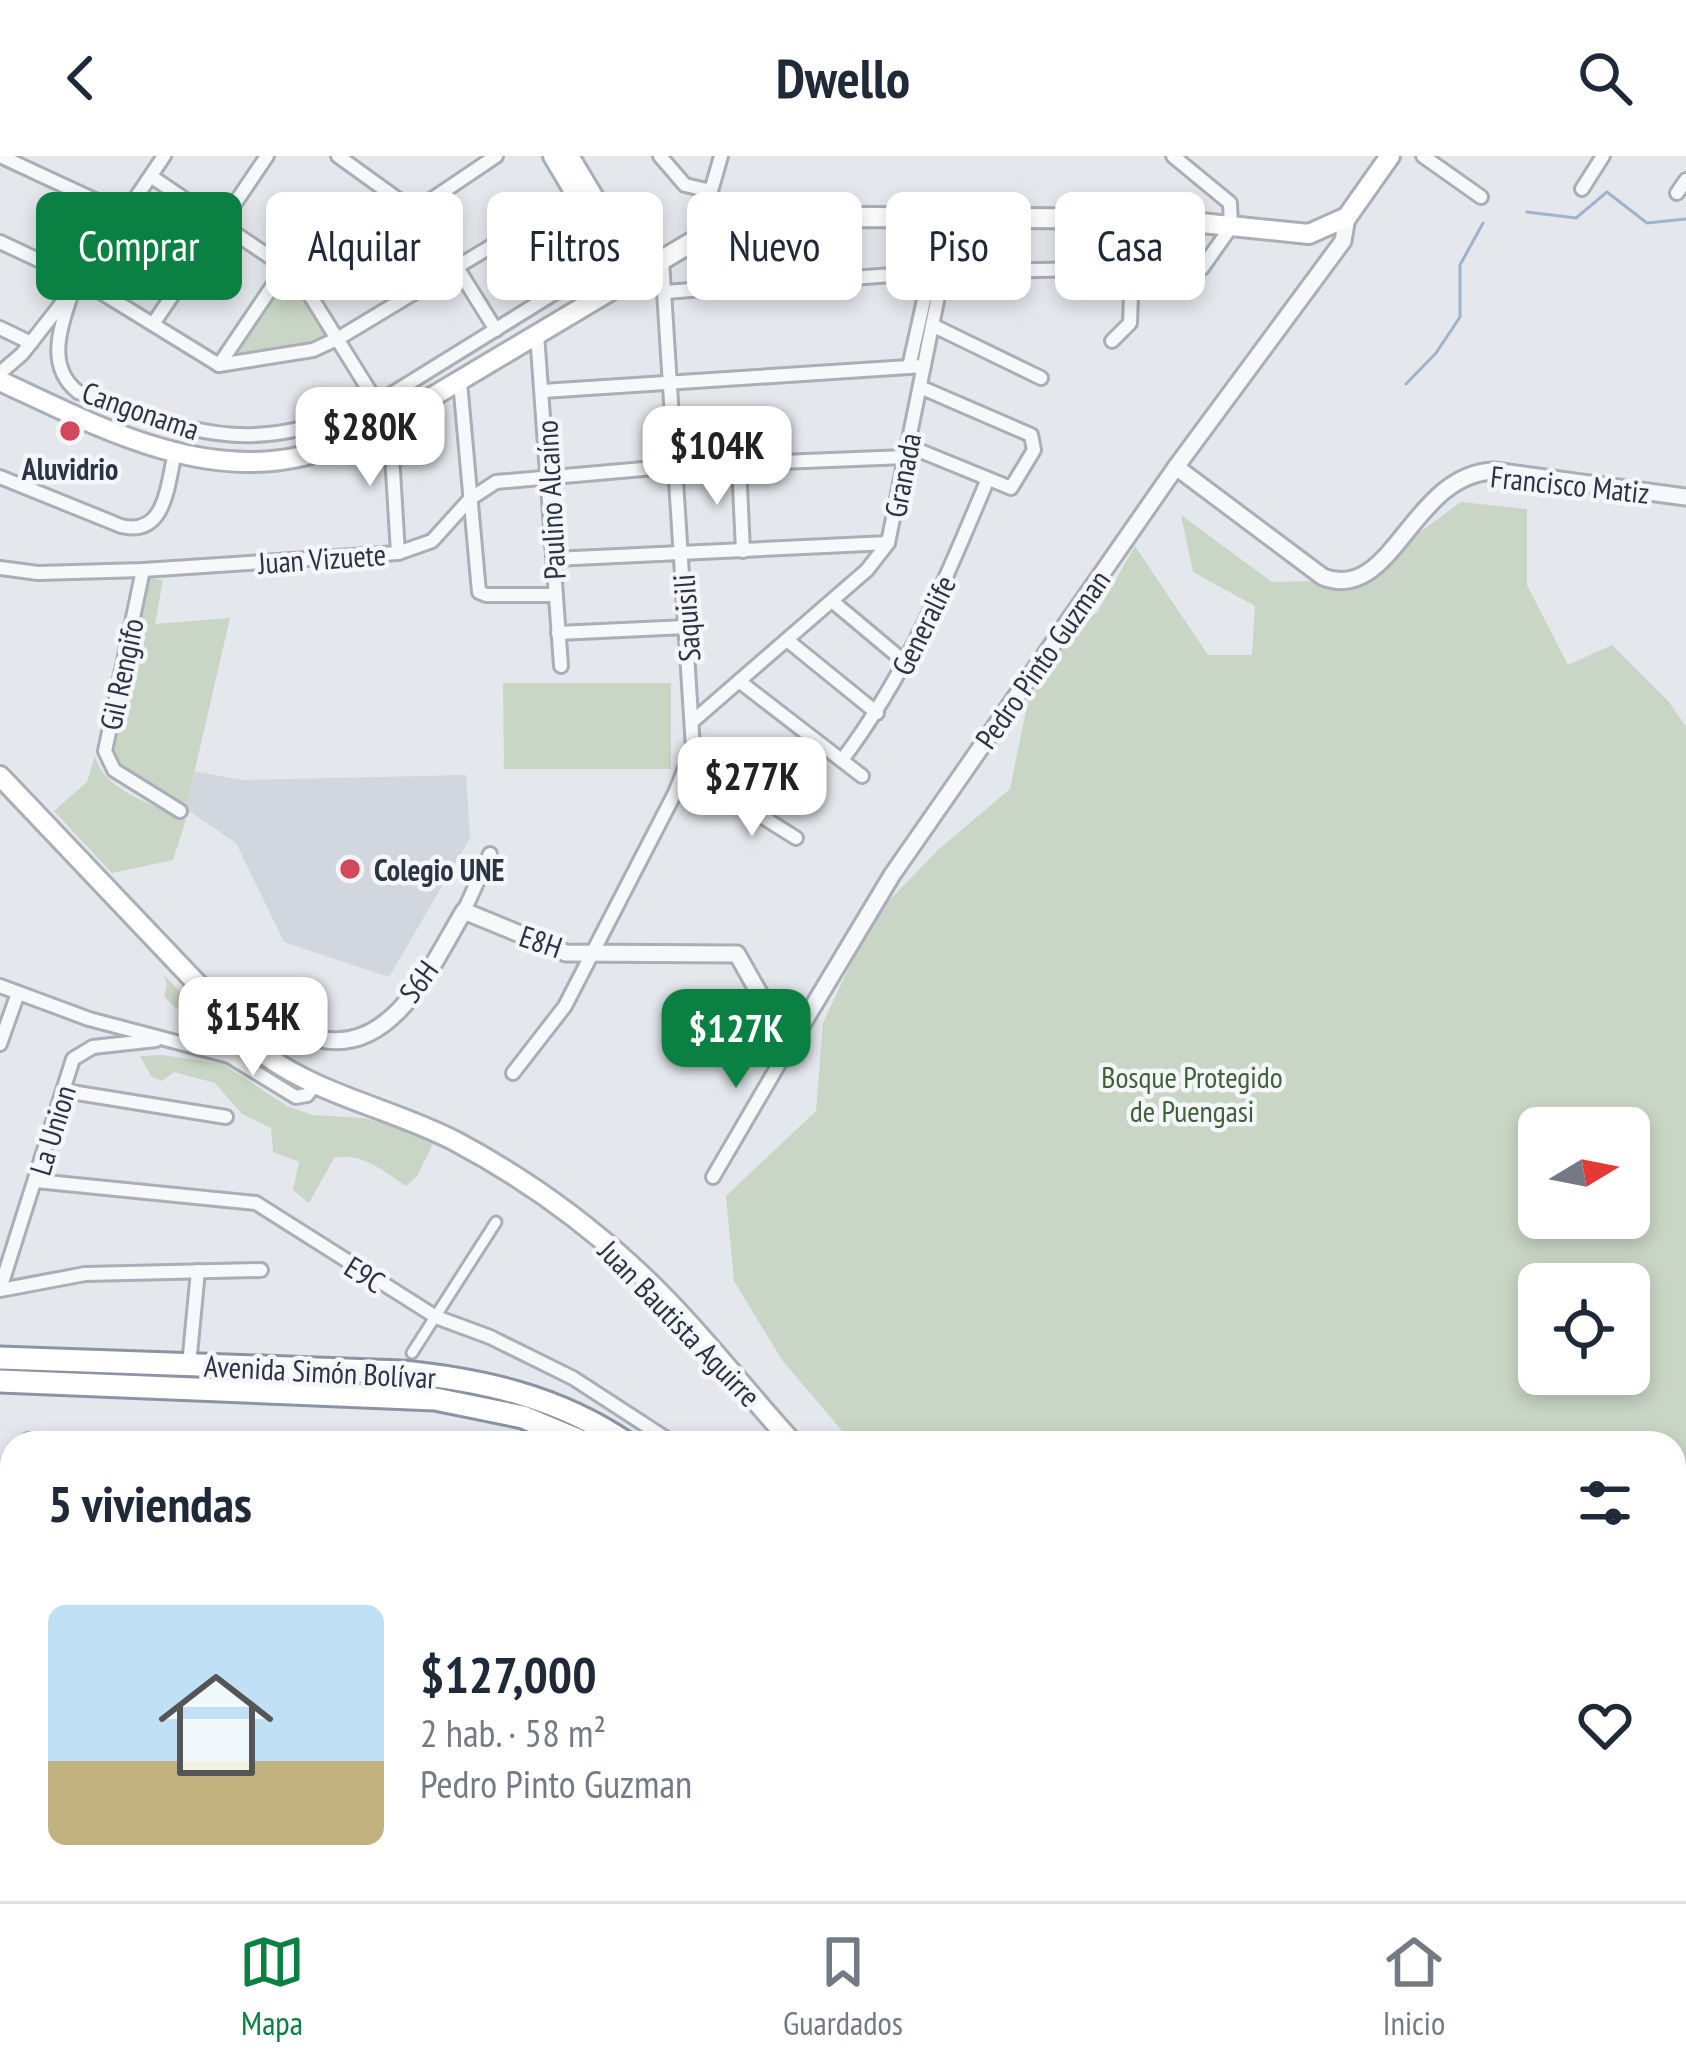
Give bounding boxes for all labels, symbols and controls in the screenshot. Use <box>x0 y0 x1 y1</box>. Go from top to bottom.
text: Dwello <box>776 43 910 113</box>
icon: back <box>48 45 114 111</box>
icon: search <box>1572 45 1638 111</box>
chip: Comprar <box>36 192 242 300</box>
chip: Alquilar <box>266 192 463 300</box>
chip: Filtros <box>487 192 663 300</box>
chip: Nuevo <box>687 192 862 300</box>
chip: Piso <box>886 192 1031 300</box>
chip: Casa <box>1055 192 1205 300</box>
street label: Cangonama <box>77 372 205 448</box>
pin: $280K <box>286 387 454 489</box>
text: $280K <box>323 400 417 451</box>
pin: $104K <box>633 406 801 508</box>
marker: Aluvidrio <box>57 418 83 444</box>
street label: Paulino Alcaíno <box>526 419 574 581</box>
text: $104K <box>670 419 764 470</box>
street label: Granada <box>875 429 929 521</box>
place label: Aluvidrio <box>21 449 118 488</box>
street label: Francisco Matiz <box>1489 456 1651 512</box>
street label: Juan Vizuete <box>256 534 387 582</box>
street label: Pedro Pinto Guzman <box>966 562 1118 756</box>
street label: Generalife <box>882 569 964 681</box>
street label: Saquisili <box>663 573 709 663</box>
street label: Gil Rengifo <box>90 615 152 733</box>
pin: $277K <box>668 737 836 839</box>
text: $277K <box>705 750 799 801</box>
place label: Colegio UNE <box>374 850 504 889</box>
marker: Colegio UNE <box>337 856 363 882</box>
street label: E8H <box>515 916 567 966</box>
street label: S6H <box>390 952 446 1010</box>
pin: $154K <box>169 977 337 1079</box>
pin: $127K <box>652 989 820 1091</box>
text: $154K <box>206 990 300 1041</box>
text: $127K <box>689 1002 783 1053</box>
park label: Bosque Protegido de Puengasi <box>1101 1057 1283 1130</box>
street label: La Union <box>20 1080 84 1180</box>
north arrow <box>1518 1107 1650 1239</box>
map controls <box>1518 1107 1650 1395</box>
street label: Juan Bautista Aguirre <box>590 1231 769 1415</box>
street label: E9C <box>338 1247 392 1301</box>
button: locate <box>1518 1263 1650 1395</box>
street label: Avenida Simón Bolívar <box>203 1345 438 1397</box>
text: 5 viviendas <box>48 1470 252 1536</box>
icon: filters <box>1572 1470 1638 1536</box>
text: $127,000 <box>420 1641 597 1707</box>
icon: home <box>144 1653 288 1797</box>
icon: heart <box>1572 1692 1638 1758</box>
text: 2 hab. · 58 m² <box>420 1707 606 1758</box>
text: Pedro Pinto Guzman <box>420 1758 692 1809</box>
tab: Mapa <box>239 1929 305 2044</box>
tab: Guardados <box>783 1929 903 2044</box>
tab: Inicio <box>1381 1929 1447 2044</box>

